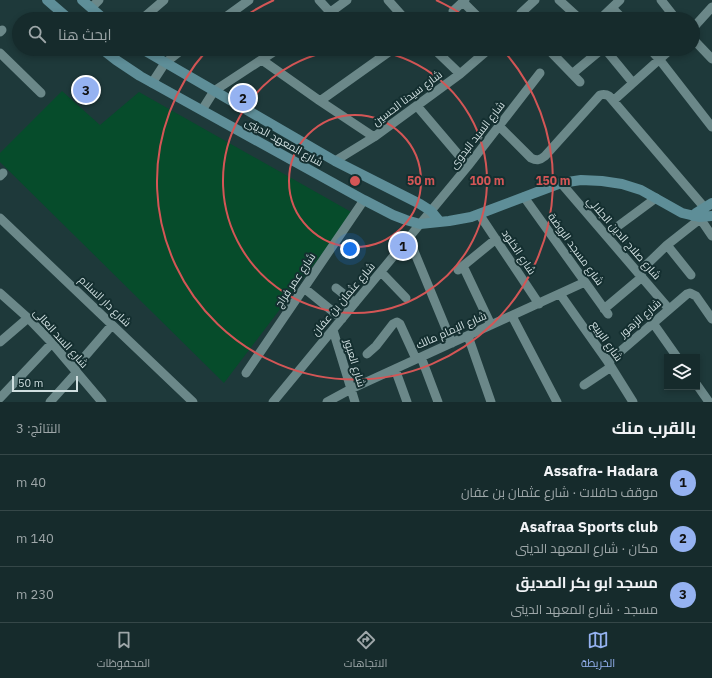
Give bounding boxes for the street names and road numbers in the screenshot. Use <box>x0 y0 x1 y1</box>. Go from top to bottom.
street label: شارع سيدنا الحسين <box>369 67 445 130</box>
street label: شارع السيد البدوى <box>446 98 509 172</box>
street label: شارع المعهد الدينى <box>242 115 325 170</box>
street label: شارع صلاح الدين الجلالي <box>583 194 664 284</box>
street label: شارع مسجد الروضة <box>544 210 607 289</box>
street label: شارع الخلود <box>498 227 539 278</box>
street label: شارع عمر فراج <box>272 250 319 311</box>
street label: شارع عثمان بن عفان <box>308 259 379 339</box>
street label: شارع دار السلام <box>75 273 134 330</box>
street label: شارع الزهور <box>615 296 665 341</box>
street label: شارع السد العالى <box>30 305 91 371</box>
street label: شارع الإمام مالك <box>413 308 489 353</box>
street label: شارع الربيع <box>587 318 626 365</box>
street label: شارع العبور <box>340 336 369 389</box>

